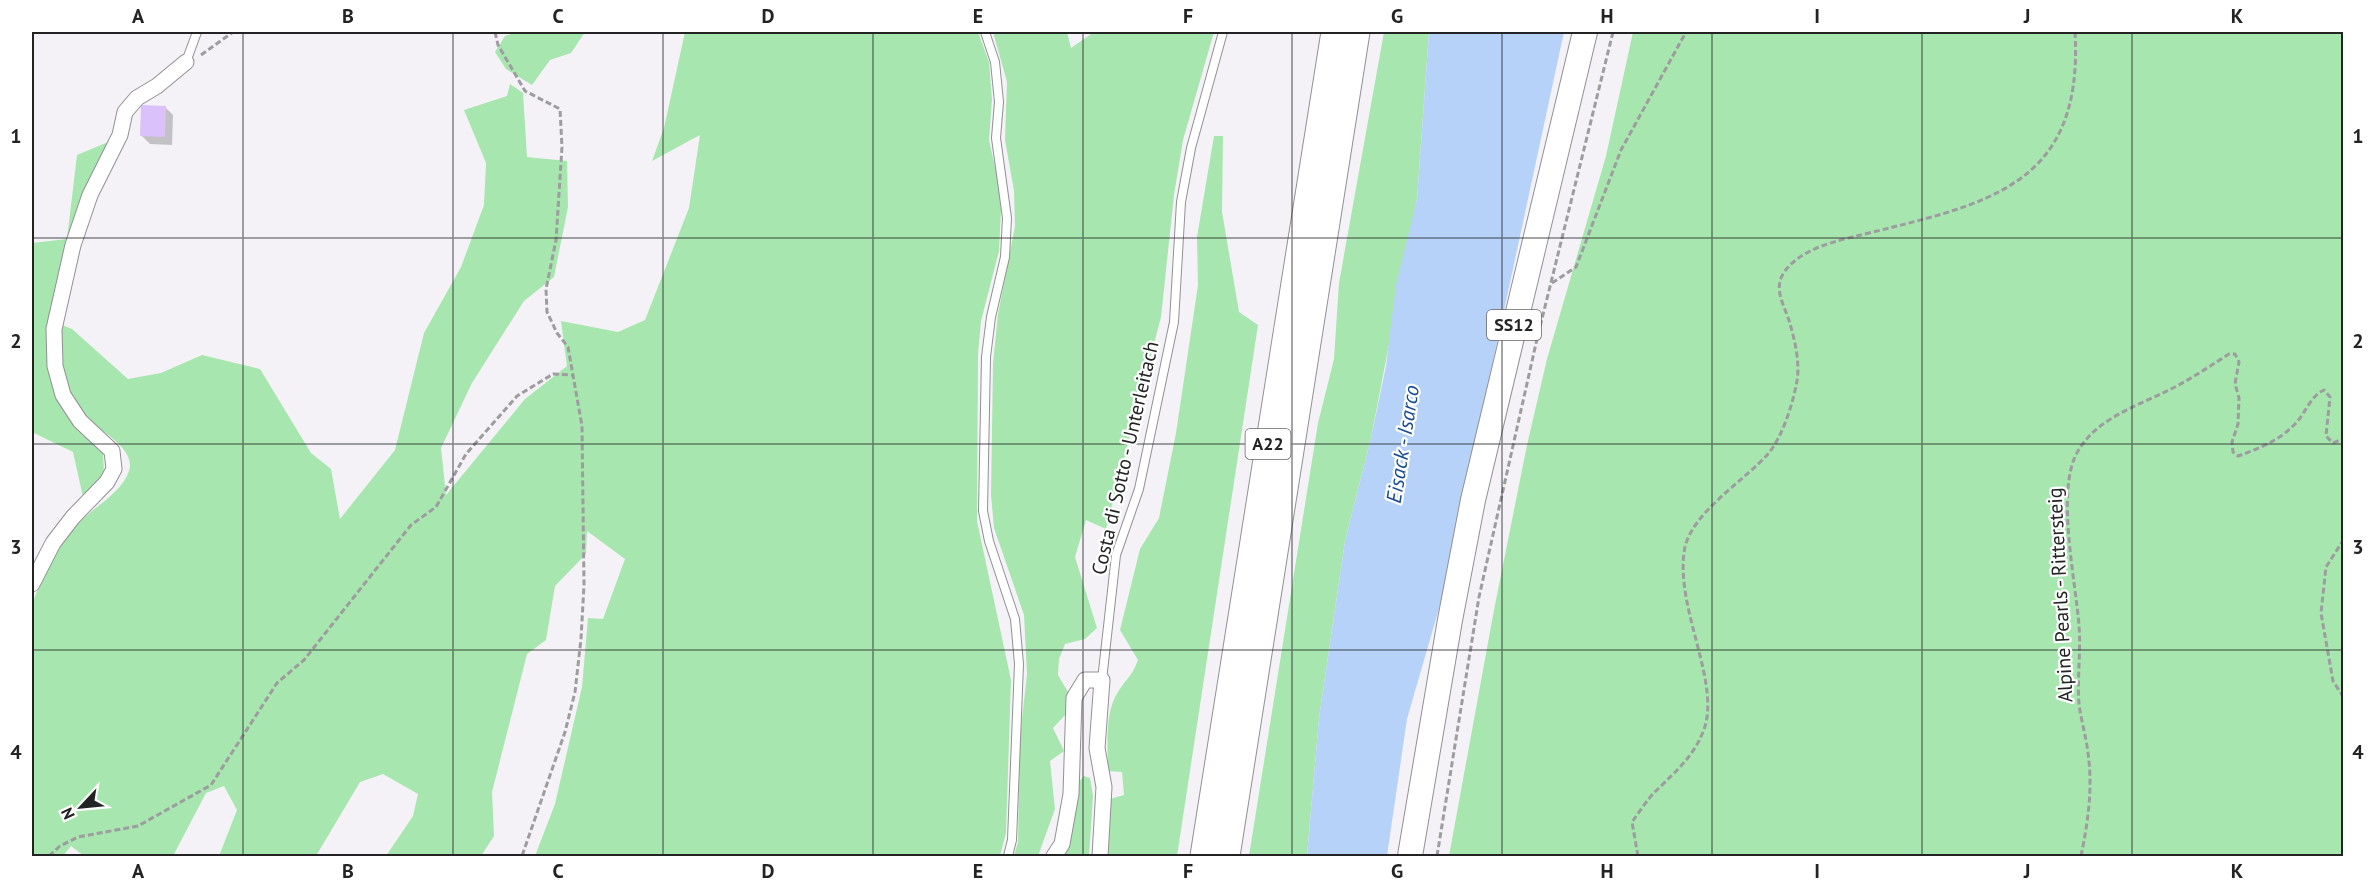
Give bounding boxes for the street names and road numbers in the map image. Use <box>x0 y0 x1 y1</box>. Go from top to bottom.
road number: SS12 <box>1487 310 1541 340</box>
street label: Costa di Sotto - Unterleitach <box>1085 339 1165 577</box>
road number: A22 <box>1246 429 1290 459</box>
street label: Alpine Pearls - Rittersteig <box>2041 487 2079 703</box>

